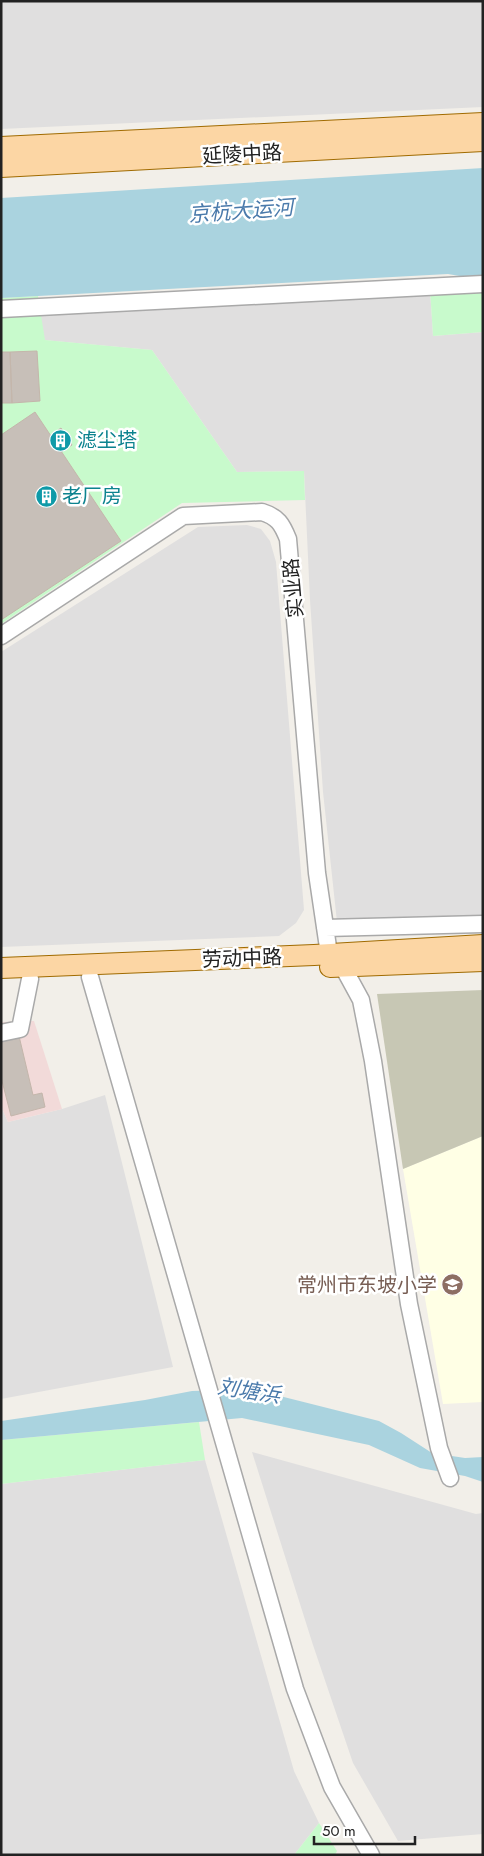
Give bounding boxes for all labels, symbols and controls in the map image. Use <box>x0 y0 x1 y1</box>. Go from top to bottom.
street label: 延陵中路 <box>201 138 283 171</box>
water label: 京杭大运河 <box>188 192 298 230</box>
place label: 滤尘塔 <box>77 426 137 455</box>
building icon: 滤尘塔 <box>49 428 73 452</box>
place label: 老厂房 <box>62 482 122 511</box>
building icon: 老厂房 <box>34 484 58 508</box>
street label: 实业路 <box>276 557 311 619</box>
street label: 劳动中路 <box>202 943 282 974</box>
place label: 常州市东坡小学 <box>297 1271 437 1300</box>
school or university icon: 常州市东坡小学 <box>441 1273 465 1297</box>
water label: 刘塘浜 <box>216 1371 284 1411</box>
scale bar <box>314 1814 415 1846</box>
text: 50 m <box>322 1820 356 1842</box>

